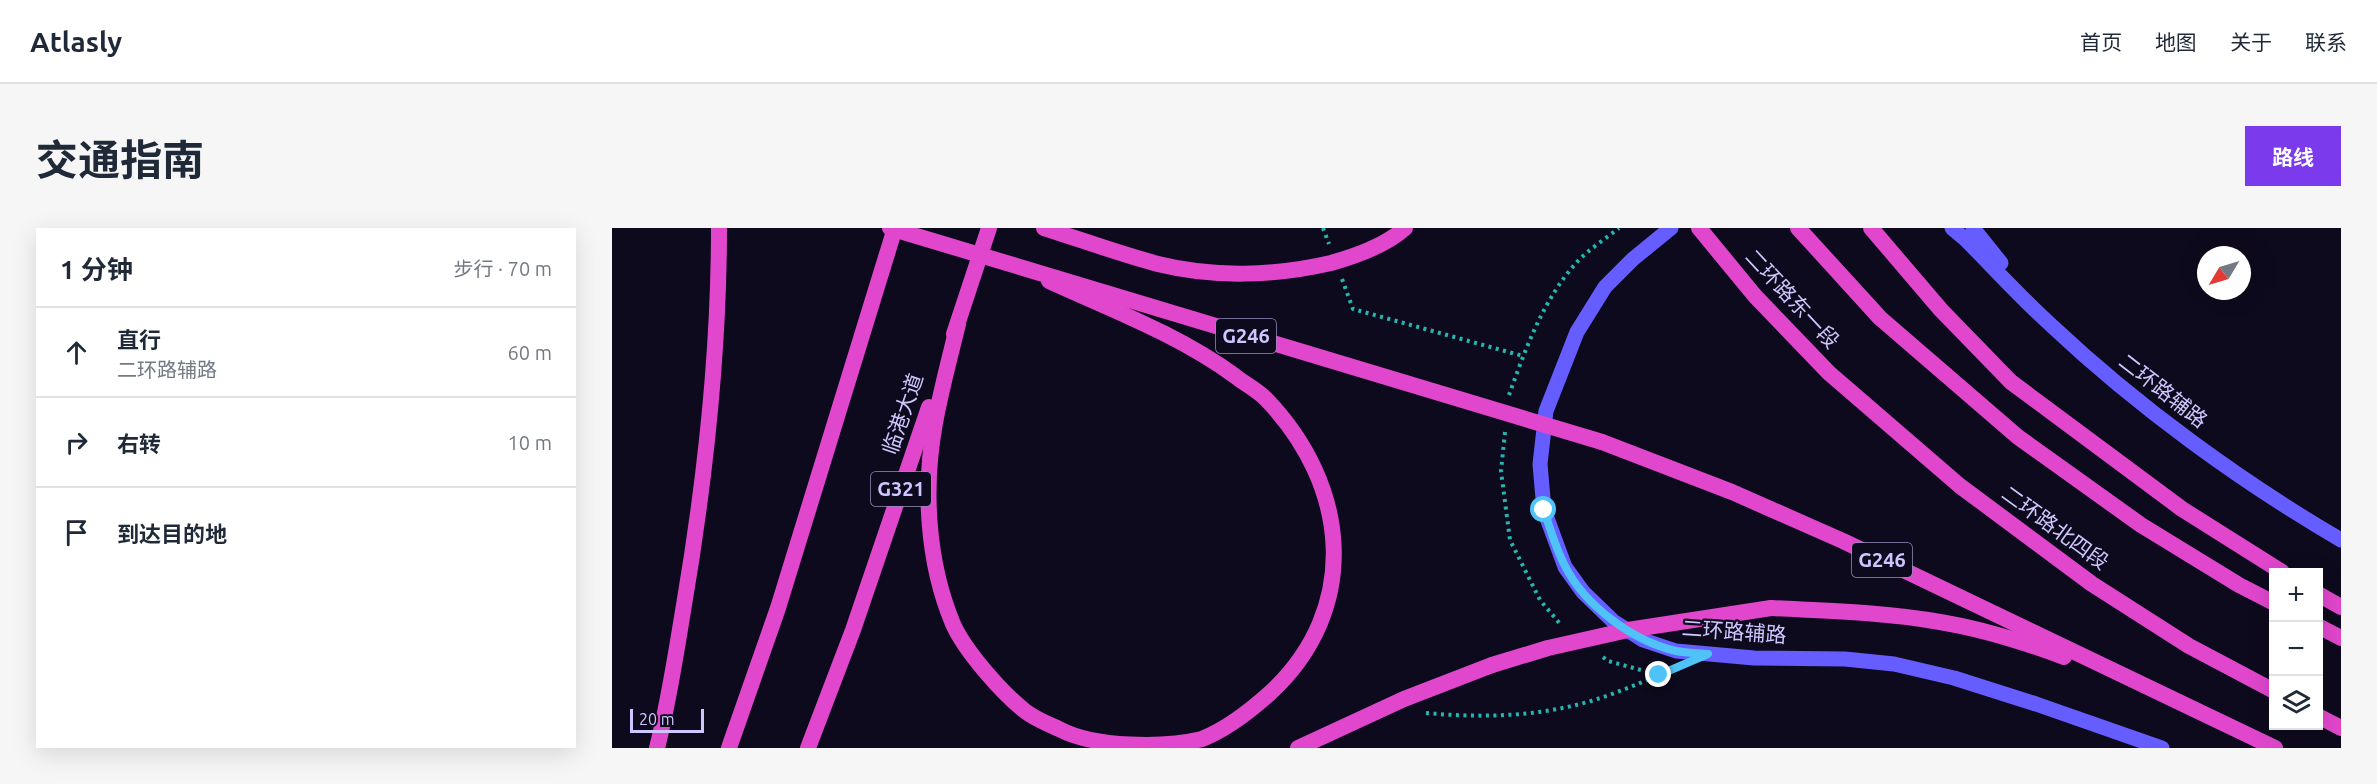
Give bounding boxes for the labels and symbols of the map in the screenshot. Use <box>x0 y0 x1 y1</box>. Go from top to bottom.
street label: 二环路东一段 <box>1741 244 1844 353</box>
north arrow <box>2197 246 2251 300</box>
road number: G246 <box>1216 319 1276 353</box>
street label: 二环路辅路 <box>2115 348 2212 432</box>
street label: 临港大道 <box>877 370 927 457</box>
road number: G321 <box>871 472 931 506</box>
street label: 二环路北四段 <box>1998 480 2114 574</box>
route start <box>1530 496 1556 522</box>
road number: G246 <box>1852 543 1912 577</box>
street label: 二环路辅路 <box>1681 615 1787 647</box>
route end <box>1645 661 1671 687</box>
scale bar <box>630 706 704 733</box>

